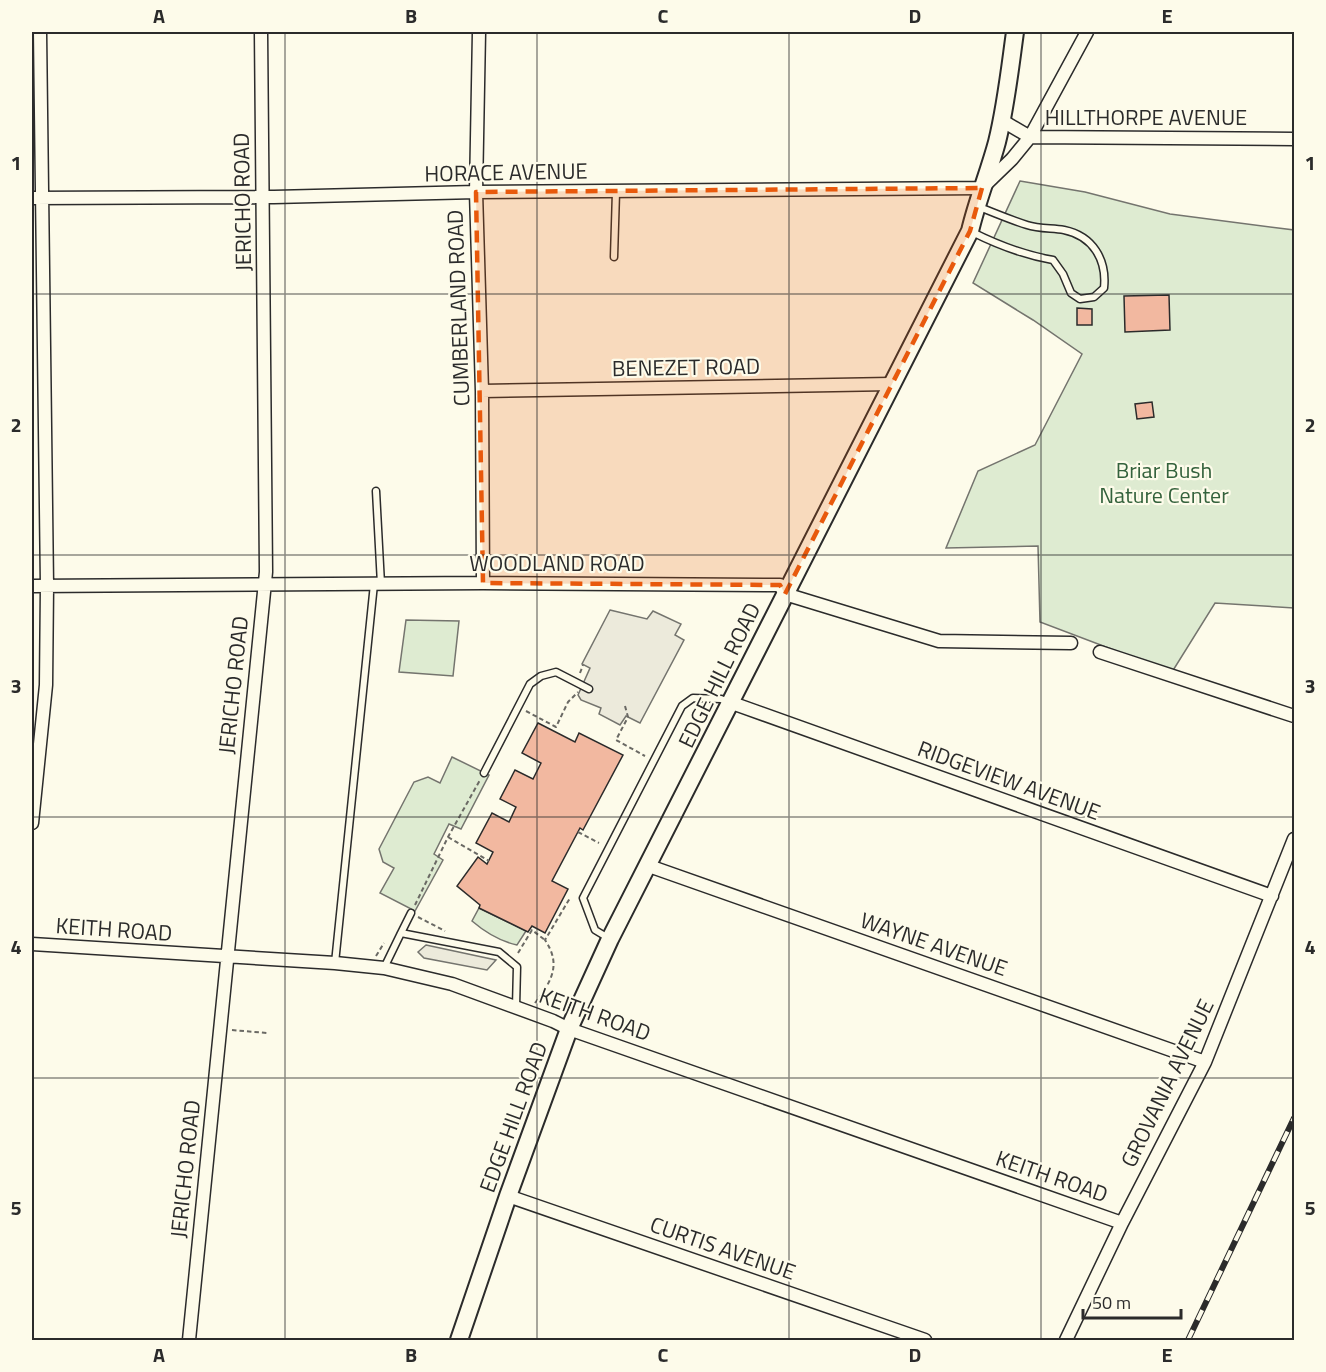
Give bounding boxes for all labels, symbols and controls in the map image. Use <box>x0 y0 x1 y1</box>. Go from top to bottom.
text: A <box>153 0 165 31</box>
text: B <box>405 0 417 31</box>
text: C <box>658 0 669 31</box>
text: D <box>909 0 921 31</box>
text: E <box>1161 0 1173 31</box>
street label: HILLTHORPE AVENUE <box>1045 100 1247 134</box>
street label: JERICHO ROAD <box>224 132 260 272</box>
text: 1 <box>10 147 22 178</box>
text: 1 <box>1304 147 1316 178</box>
street label: HORACE AVENUE <box>424 154 588 190</box>
street label: CUMBERLAND ROAD <box>438 209 478 407</box>
street label: BENEZET ROAD <box>612 349 760 385</box>
text: 2 <box>10 409 22 440</box>
text: 2 <box>1304 409 1316 440</box>
park label: Briar Bush Nature Center <box>1099 453 1229 512</box>
street label: WOODLAND ROAD <box>469 546 645 580</box>
street label: EDGE HILL ROAD <box>669 596 769 754</box>
street label: JERICHO ROAD <box>209 614 257 756</box>
text: 3 <box>10 670 22 701</box>
text: 3 <box>1304 670 1316 701</box>
street label: RIDGEVIEW AVENUE <box>913 731 1105 829</box>
street label: WAYNE AVENUE <box>856 903 1012 985</box>
street label: KEITH ROAD <box>55 908 173 950</box>
text: 4 <box>10 931 22 962</box>
text: 4 <box>1304 931 1316 962</box>
street label: KEITH ROAD <box>534 978 656 1050</box>
street label: GROVANIA AVENUE <box>1111 993 1223 1173</box>
street label: EDGE HILL ROAD <box>470 1037 556 1197</box>
street label: JERICHO ROAD <box>161 1098 209 1240</box>
street label: KEITH ROAD <box>991 1141 1113 1211</box>
text: 5 <box>10 1192 22 1223</box>
text: 5 <box>1304 1192 1316 1223</box>
street label: CURTIS AVENUE <box>646 1207 800 1289</box>
scale bar <box>1083 1282 1180 1320</box>
text: 50 m <box>1092 1289 1131 1316</box>
text: A <box>153 1339 165 1370</box>
text: B <box>405 1339 417 1370</box>
text: C <box>658 1339 669 1370</box>
text: D <box>909 1339 921 1370</box>
text: E <box>1161 1339 1173 1370</box>

